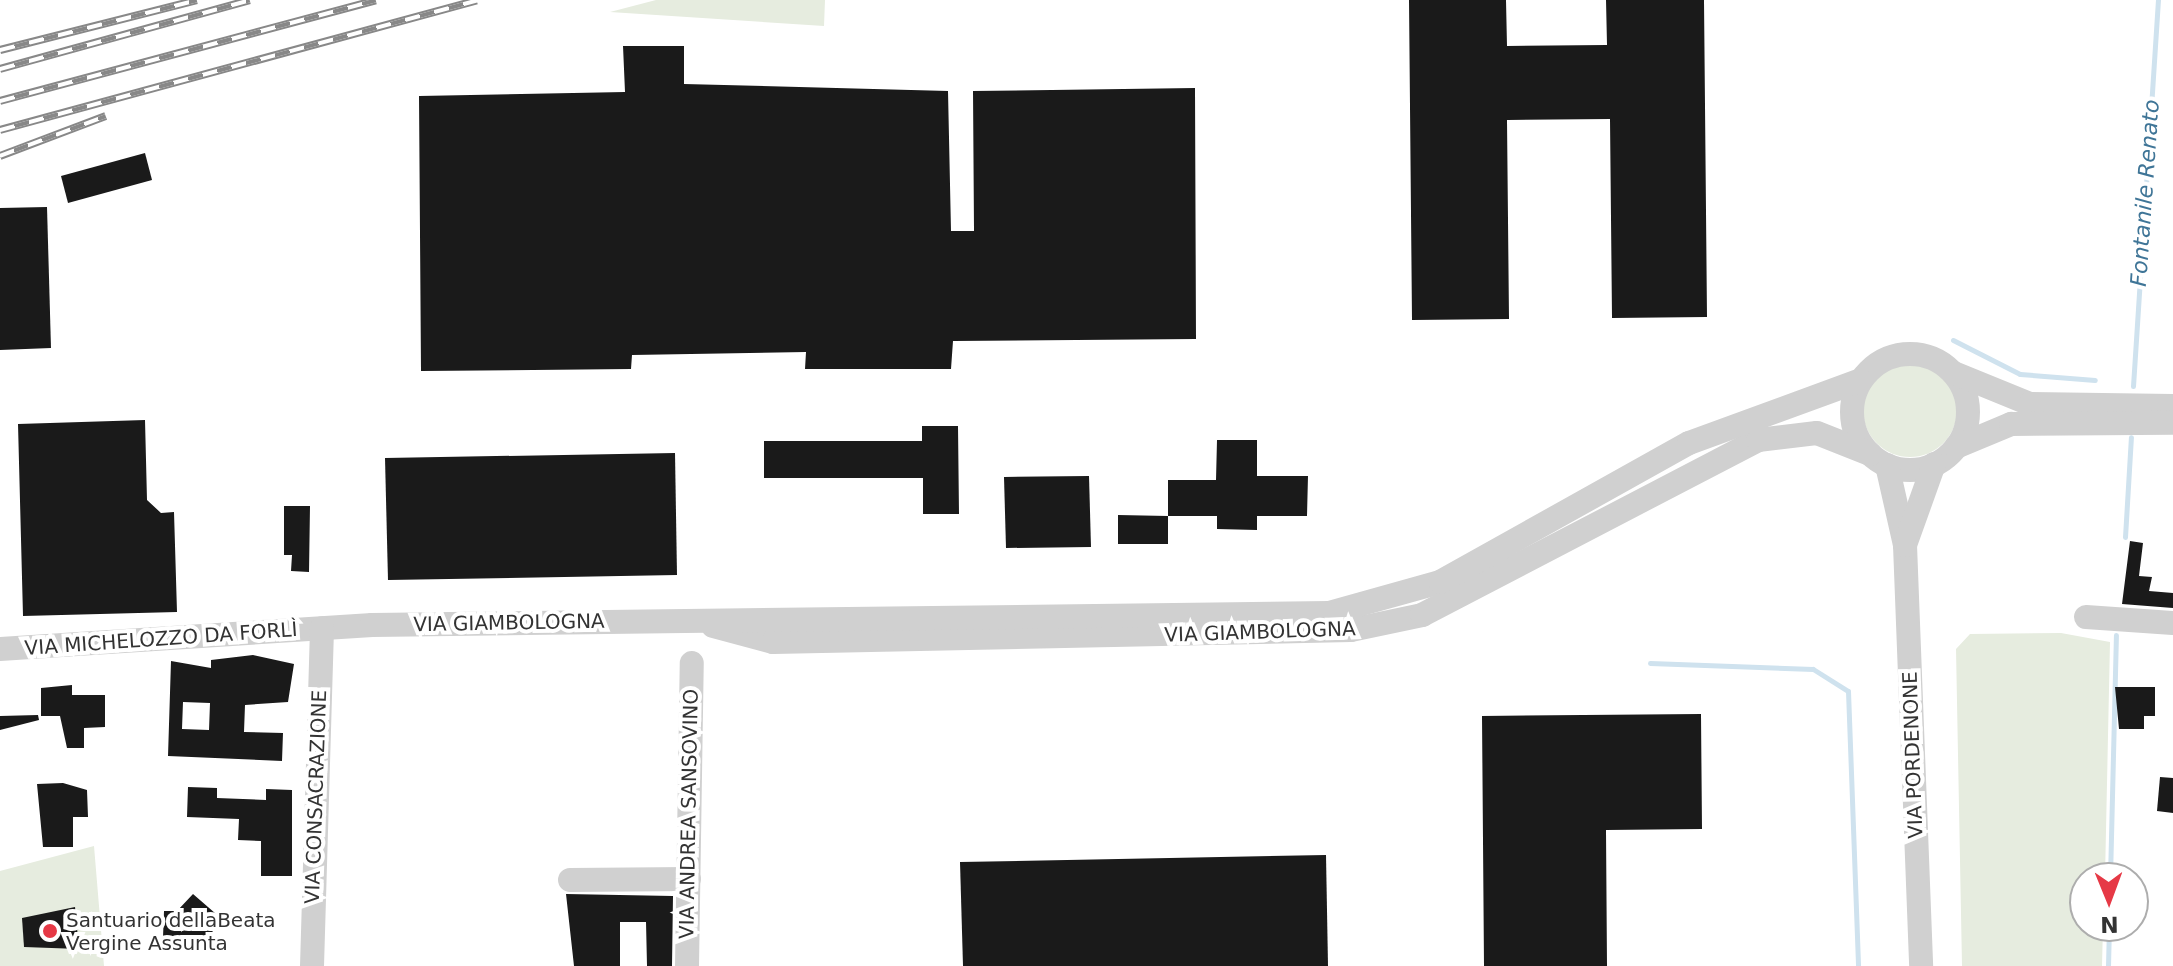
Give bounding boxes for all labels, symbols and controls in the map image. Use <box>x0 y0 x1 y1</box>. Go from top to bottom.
water label: Fontanile Renato <box>2125 99 2165 287</box>
street label: VIA GIAMBOLOGNA <box>413 609 605 637</box>
street label: VIA MICHELOZZO DA FORLÌ <box>24 617 298 661</box>
street label: VIA GIAMBOLOGNA <box>1164 617 1356 647</box>
street label: VIA PORDENONE <box>1898 671 1928 839</box>
street label: VIA CONSACRAZIONE <box>300 689 332 905</box>
street label: VIA ANDREA SANSOVINO <box>675 689 703 939</box>
north arrow <box>2069 862 2149 942</box>
place label: Santuario dellaBeata Vergine Assunta <box>66 908 276 955</box>
text: N <box>2100 912 2119 937</box>
marker: Santuario dellaBeata Vergine Assunta <box>41 922 59 940</box>

